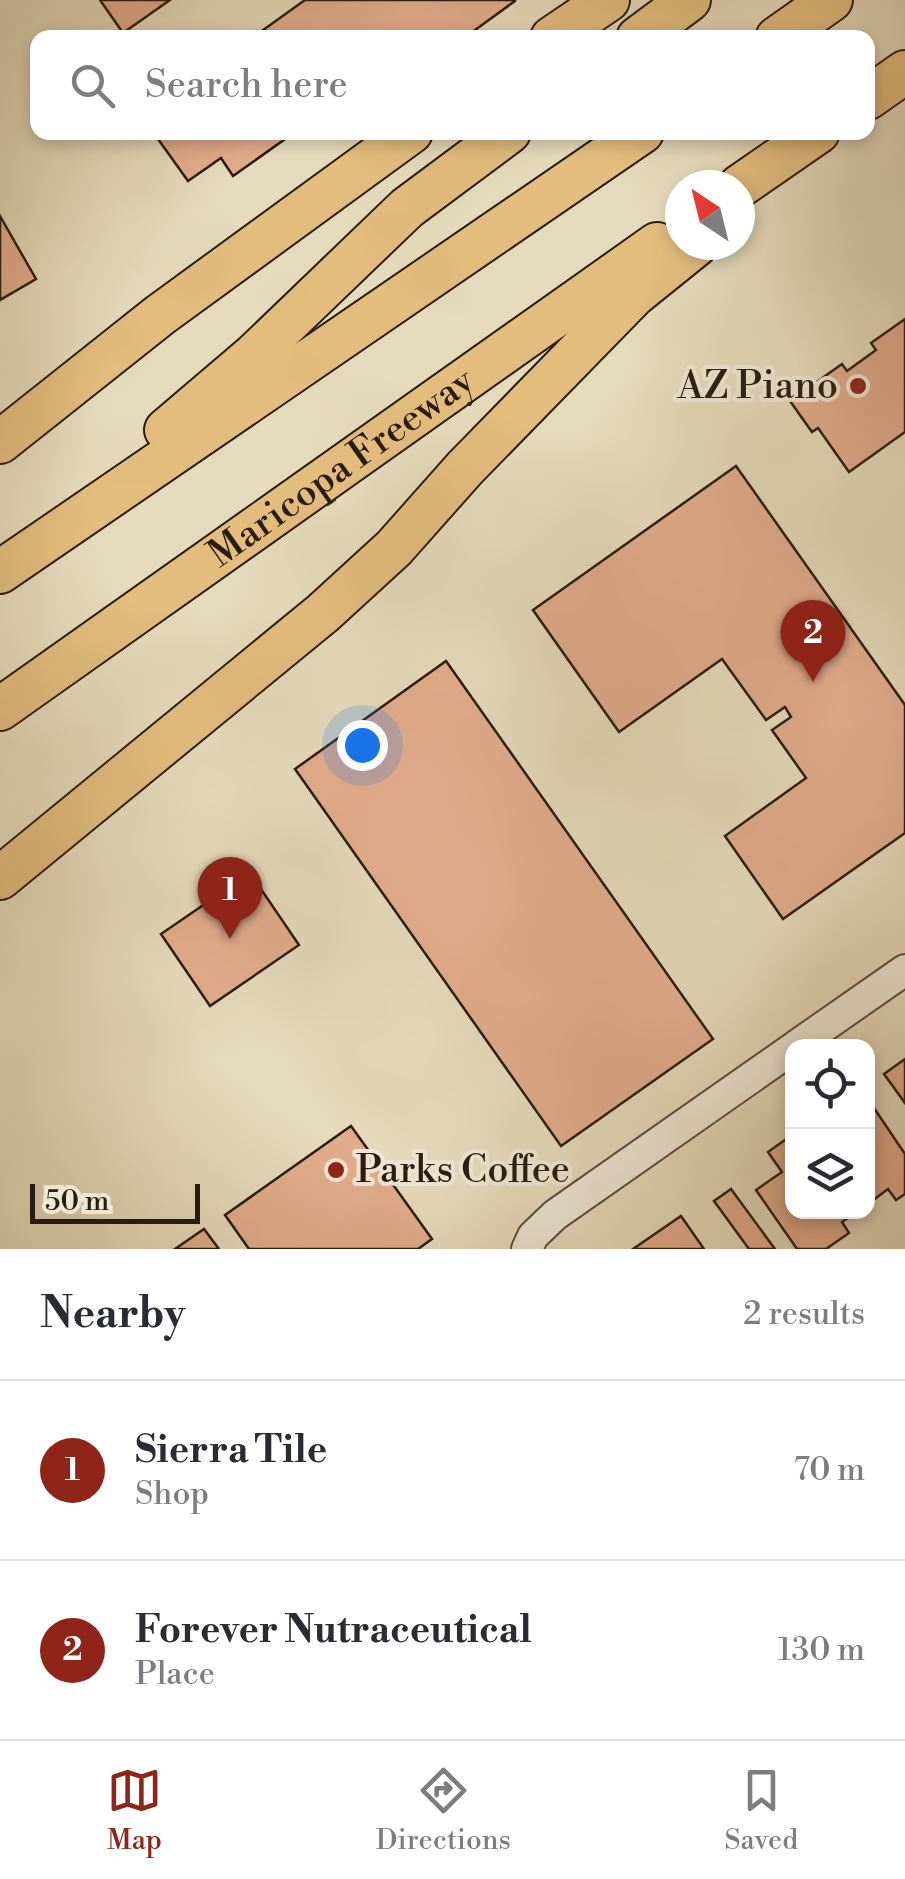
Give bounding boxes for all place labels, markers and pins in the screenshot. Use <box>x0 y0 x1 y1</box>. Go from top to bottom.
place label: AZ Piano <box>677 363 838 410</box>
marker: AZ Piano <box>847 375 869 397</box>
pin: 2 <box>780 600 846 682</box>
pin: 1 <box>198 856 262 939</box>
place label: Parks Coffee <box>356 1147 570 1194</box>
marker: Parks Coffee <box>325 1159 347 1181</box>

